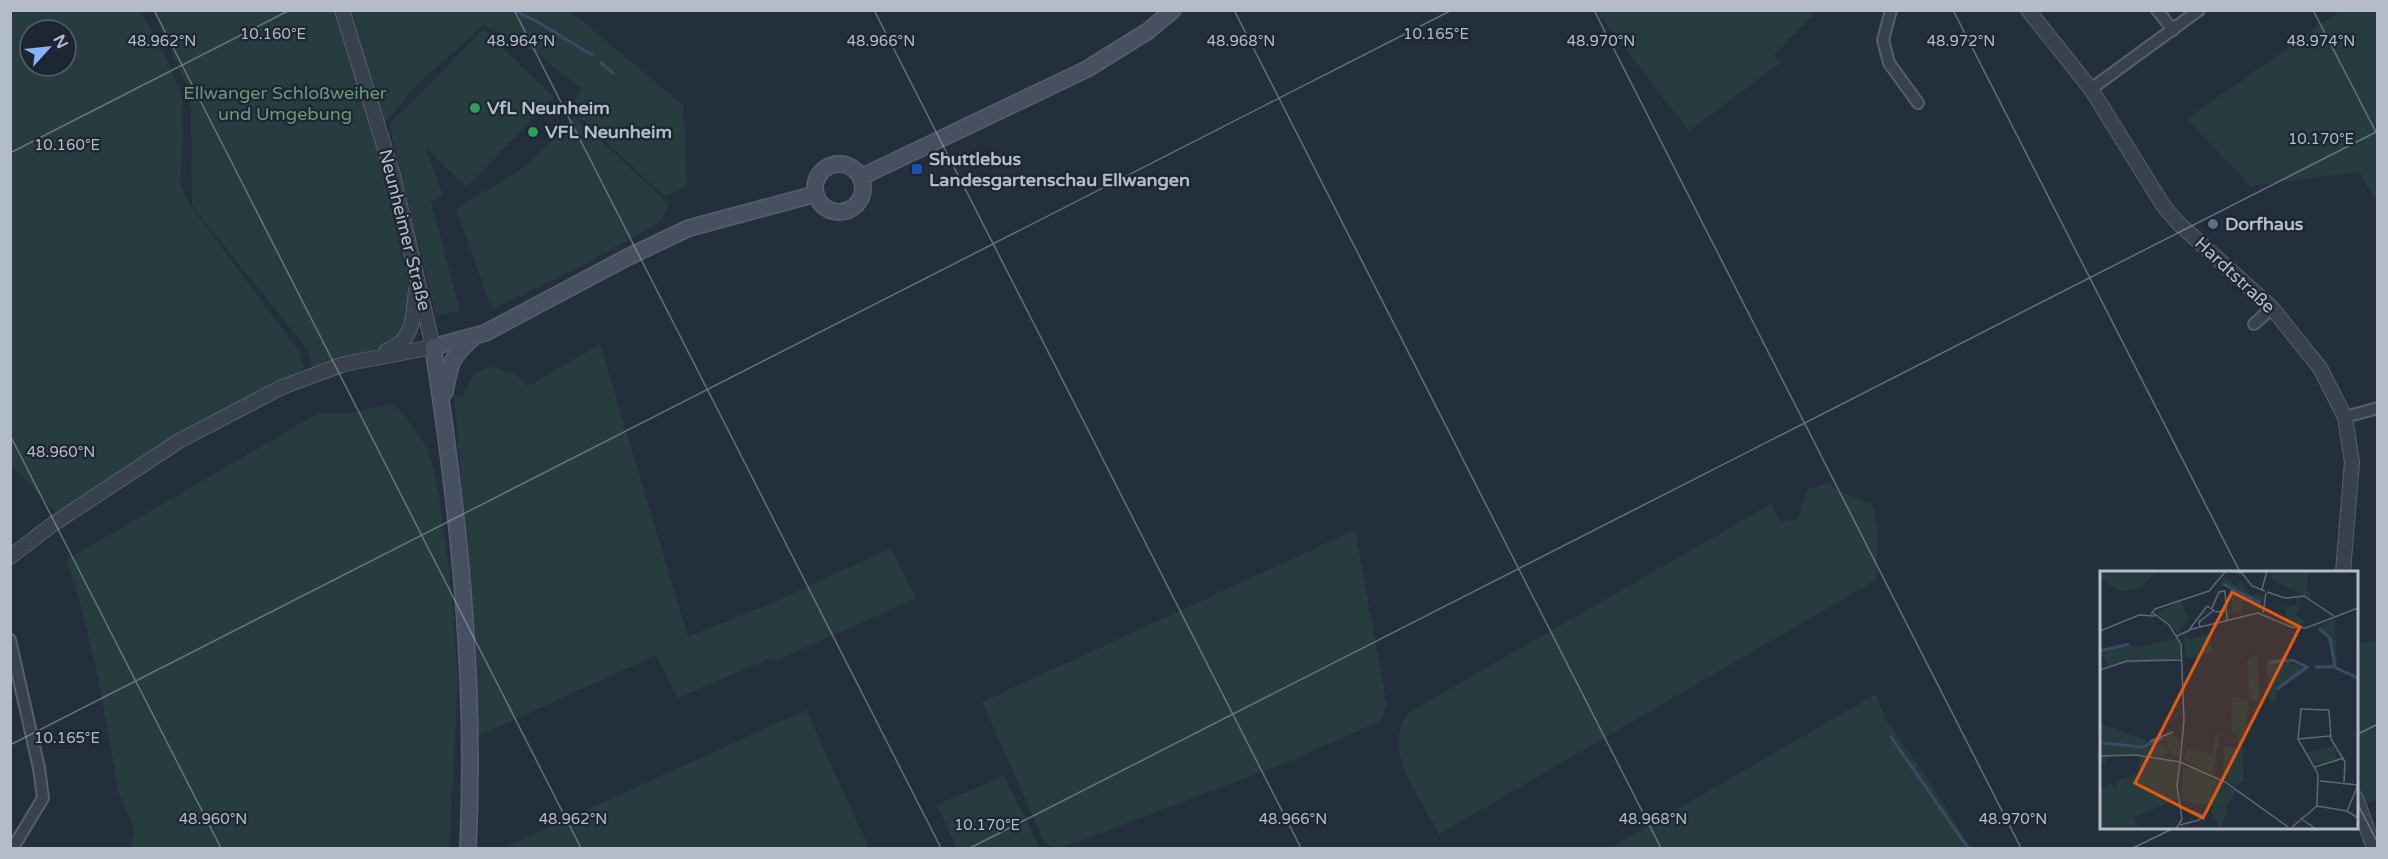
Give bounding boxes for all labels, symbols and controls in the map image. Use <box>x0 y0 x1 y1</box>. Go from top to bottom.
north arrow <box>18 18 78 78</box>
text: 10.160°E <box>240 25 306 43</box>
text: 10.165°E <box>1403 25 1469 43</box>
text: N <box>49 31 72 52</box>
text: 48.962°N <box>128 32 196 50</box>
text: 48.964°N <box>487 32 555 50</box>
text: 48.966°N <box>847 32 915 50</box>
text: 48.968°N <box>1207 32 1275 50</box>
text: 48.970°N <box>1567 32 1635 50</box>
text: 48.972°N <box>1927 32 1995 50</box>
text: 48.974°N <box>2287 32 2355 50</box>
park label: Ellwanger Schloßweiher und Umgebung <box>183 82 387 125</box>
place label: VfL Neunheim <box>487 97 610 119</box>
marker: VfL Neunheim <box>468 101 482 115</box>
place label: VFL Neunheim <box>545 121 672 143</box>
marker: VFL Neunheim <box>526 125 540 139</box>
text: 10.170°E <box>2288 130 2354 148</box>
text: 10.160°E <box>34 136 100 154</box>
street label: Neunheimer Straße <box>374 147 436 313</box>
place label: Shuttlebus Landesgartenschau Ellwangen <box>929 148 1190 191</box>
marker: Shuttlebus Landesgartenschau Ellwangen <box>910 162 924 176</box>
place label: Dorfhaus <box>2225 213 2304 235</box>
marker: Dorfhaus <box>2206 217 2220 231</box>
street label: Hardtstraße <box>2190 232 2280 318</box>
text: 48.960°N <box>27 443 95 461</box>
inset map <box>2100 571 2358 829</box>
text: 10.165°E <box>34 729 100 747</box>
text: 48.960°N <box>179 810 247 828</box>
text: 48.962°N <box>539 810 607 828</box>
text: 48.966°N <box>1259 810 1327 828</box>
text: 48.968°N <box>1619 810 1687 828</box>
text: 48.970°N <box>1979 810 2047 828</box>
text: 10.170°E <box>954 816 1020 834</box>

